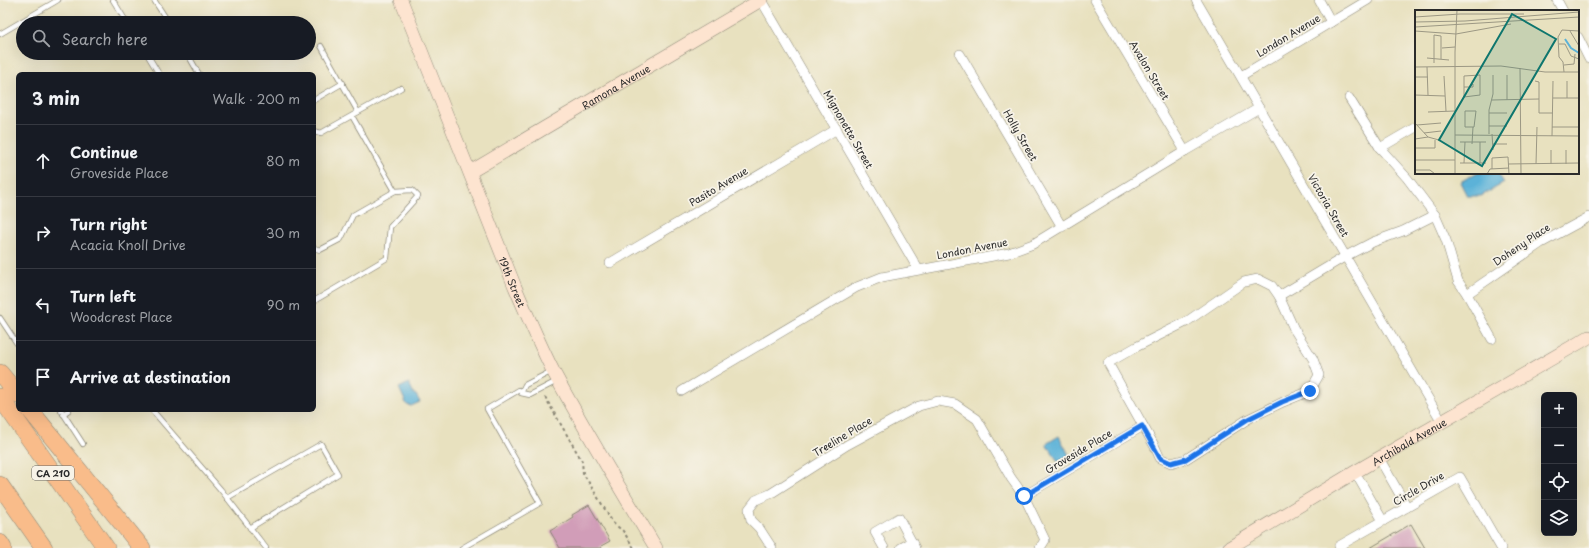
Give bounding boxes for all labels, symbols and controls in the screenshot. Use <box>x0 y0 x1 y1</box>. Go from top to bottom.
street label: London Avenue <box>1253 10 1323 60</box>
inset map <box>1415 10 1579 174</box>
search box <box>16 16 316 60</box>
icon: search <box>30 27 52 49</box>
text: Search here <box>62 27 148 50</box>
street label: Avalon Street <box>1126 37 1174 103</box>
street label: Ramona Avenue <box>578 60 653 112</box>
text: 3 min <box>32 85 80 111</box>
street label: Mignonette Street <box>820 87 878 171</box>
text: Walk · 200 m <box>212 89 300 108</box>
street label: Holly Street <box>1000 106 1042 164</box>
text: Continue <box>70 140 138 163</box>
icon: ahead <box>32 150 54 172</box>
text: 80 m <box>266 151 300 170</box>
street label: Pasito Avenue <box>686 162 751 209</box>
text: Groveside Place <box>70 163 168 182</box>
street label: Victoria Street <box>1305 171 1353 239</box>
text: Turn right <box>70 212 147 235</box>
street label: Doheny Place <box>1489 219 1553 270</box>
icon: right <box>32 222 54 244</box>
text: 30 m <box>266 223 300 242</box>
street label: London Avenue <box>935 234 1009 262</box>
text: Acacia Knoll Drive <box>70 235 186 254</box>
street label: 19th Street <box>496 254 530 309</box>
text: Turn left <box>70 284 136 307</box>
icon: left <box>32 294 54 316</box>
text: 90 m <box>267 295 300 314</box>
text: Woodcrest Place <box>70 307 172 326</box>
text: Arrive at destination <box>70 365 231 388</box>
icon: arrive <box>32 366 54 388</box>
route end <box>1301 382 1319 400</box>
map controls <box>1541 392 1577 536</box>
button: + <box>1541 392 1577 428</box>
street label: Treeline Place <box>810 412 874 460</box>
street label: Archibald Avenue <box>1368 413 1449 469</box>
street label: Groveside Place <box>1042 425 1114 477</box>
button: − <box>1541 428 1577 464</box>
button: locate <box>1541 464 1577 500</box>
road number: CA 210 <box>32 466 74 480</box>
street label: Circle Drive <box>1390 467 1446 509</box>
route start <box>1015 487 1033 505</box>
button: layers <box>1541 500 1577 536</box>

